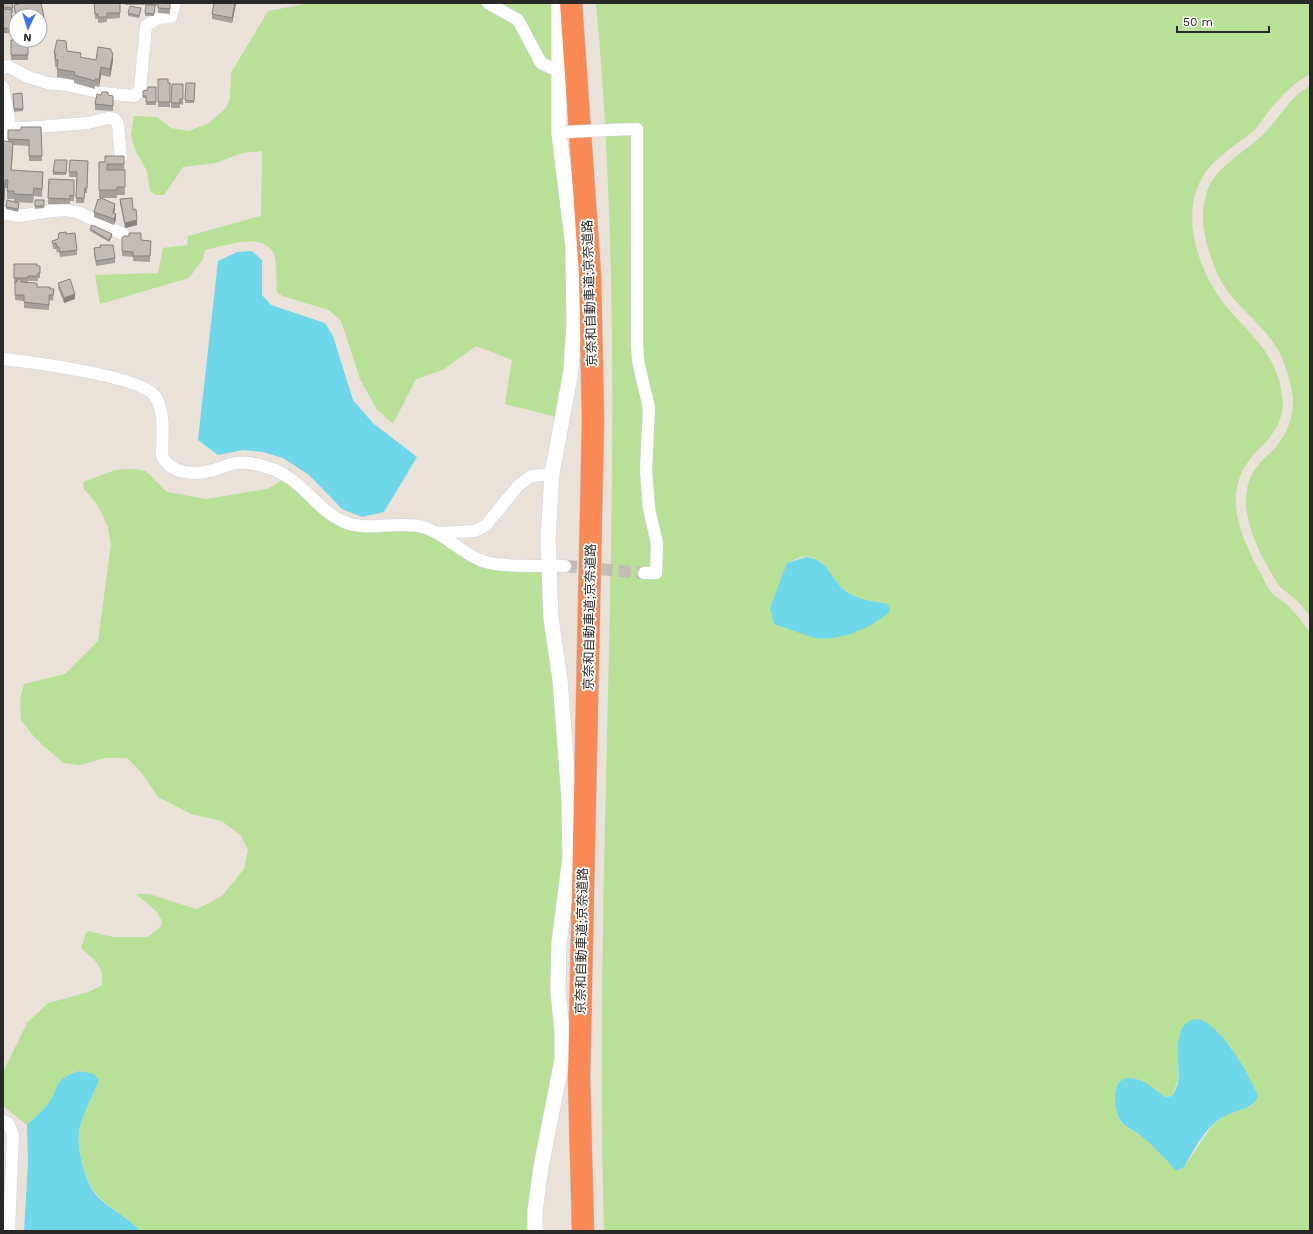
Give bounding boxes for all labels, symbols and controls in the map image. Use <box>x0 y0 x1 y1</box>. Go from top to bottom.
north arrow <box>8 8 48 48</box>
scale bar <box>1177 8 1269 34</box>
text: 50 m <box>1183 15 1213 29</box>
text: N <box>23 31 32 44</box>
street label: 京奈和自動車道;京奈道路 <box>579 219 600 367</box>
street label: 京奈和自動車道;京奈道路 <box>581 543 598 691</box>
street label: 京奈和自動車道;京奈道路 <box>573 867 590 1015</box>

